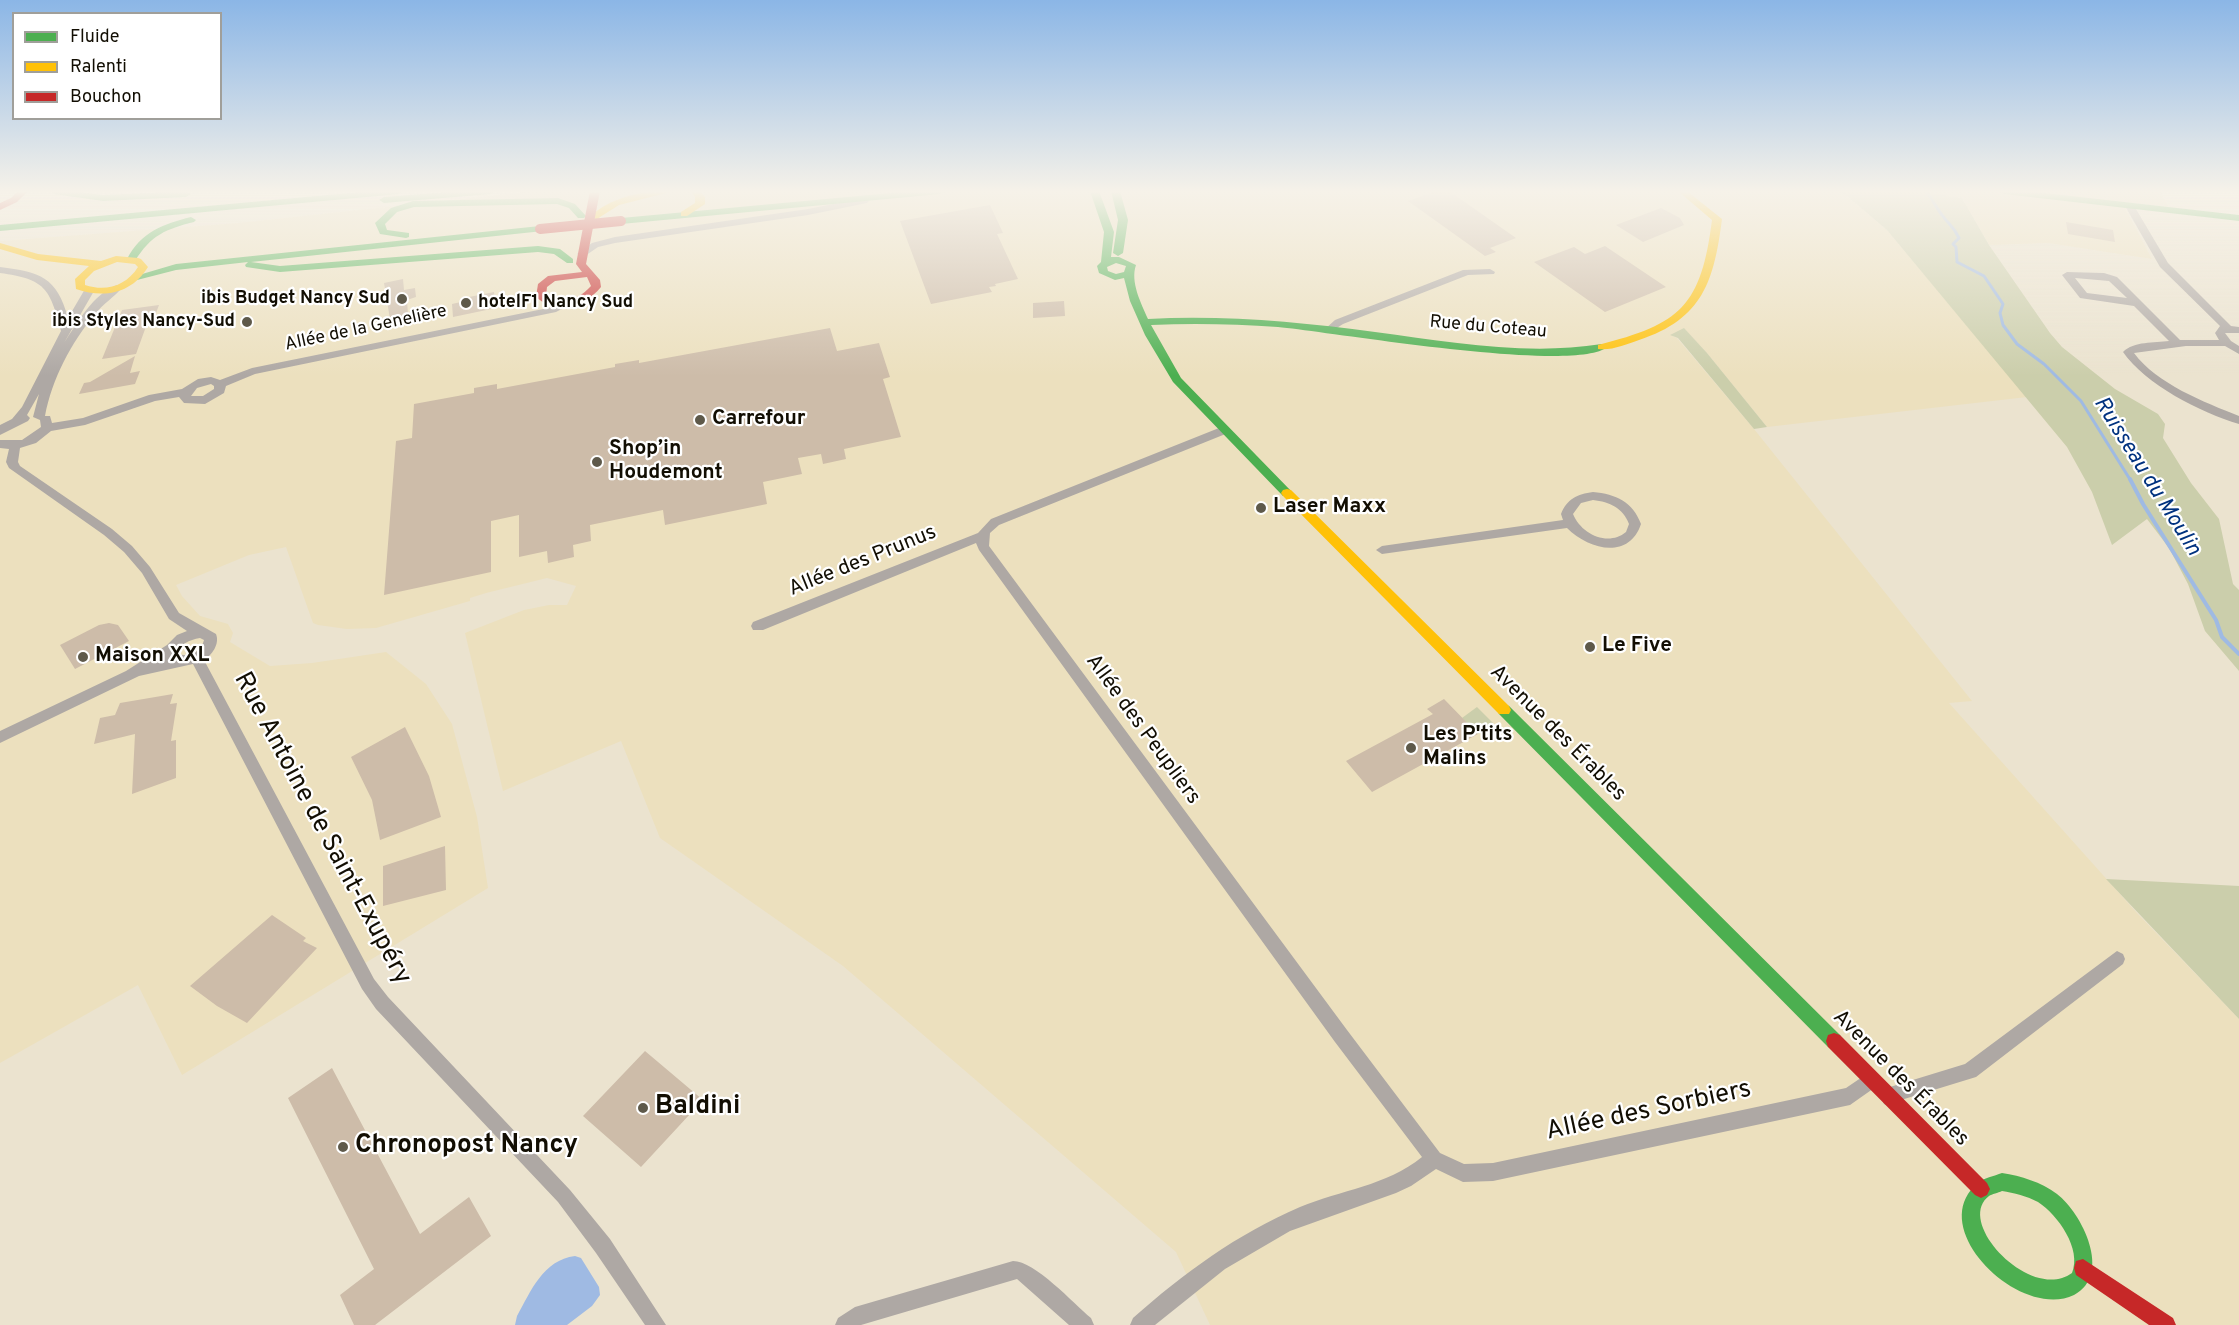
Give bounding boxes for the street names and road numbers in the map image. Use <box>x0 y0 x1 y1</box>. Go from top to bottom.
street label: Allée de la Genelière <box>283 301 449 357</box>
street label: Rue du Coteau <box>1429 312 1547 344</box>
street label: Allée des Prunus <box>785 521 941 603</box>
street label: Allée des Peupliers <box>1079 650 1205 810</box>
street label: Avenue des Érables <box>1484 661 1630 807</box>
street label: Rue Antoine de Saint-Exupéry <box>225 667 417 991</box>
street label: Avenue des Érables <box>1827 1006 1973 1152</box>
street label: Allée des Sorbiers <box>1544 1075 1754 1149</box>

